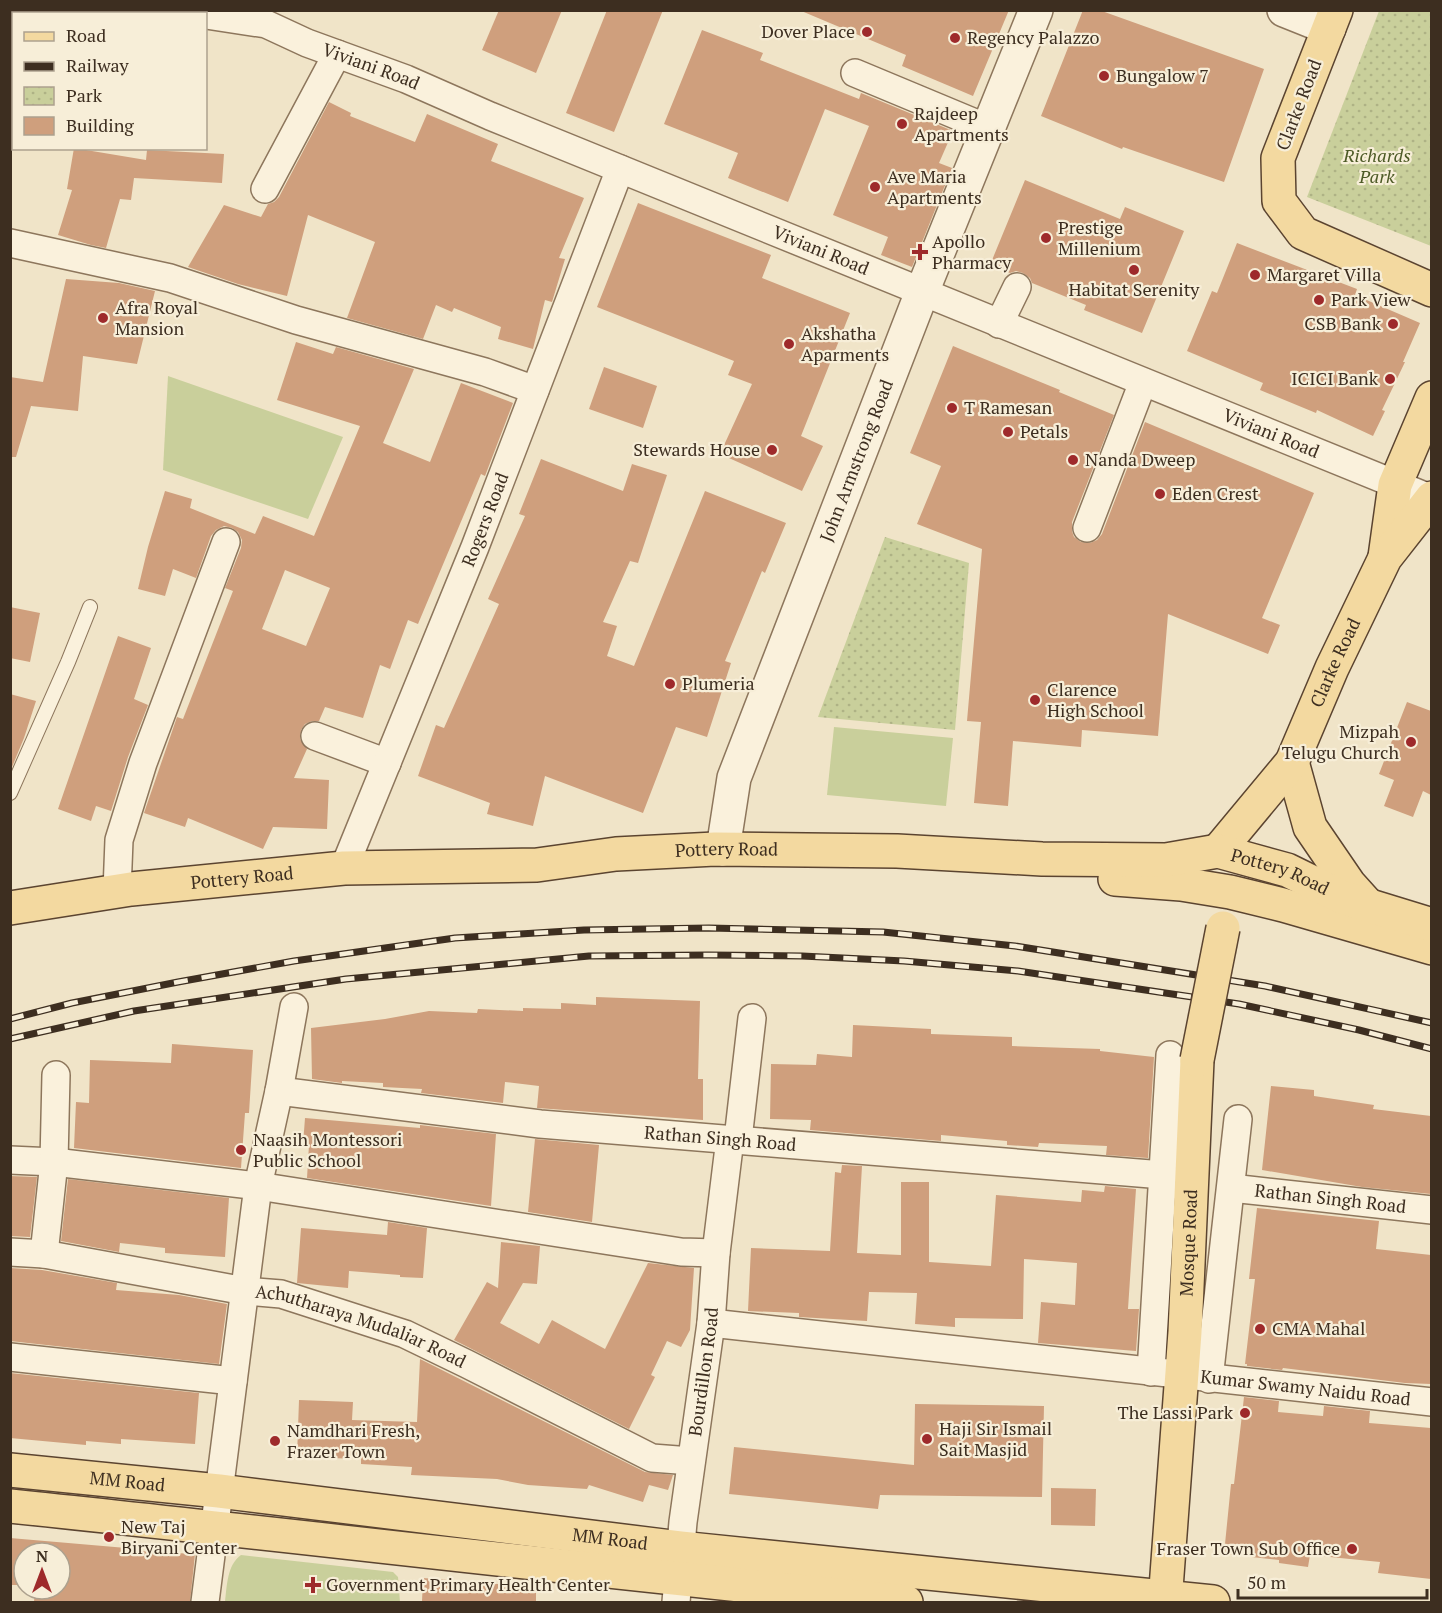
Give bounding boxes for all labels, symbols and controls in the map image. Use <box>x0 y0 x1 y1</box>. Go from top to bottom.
legend <box>12 12 207 150</box>
place label: Dover Place <box>761 19 855 43</box>
text: Road <box>66 23 106 47</box>
marker: Dover Place <box>860 25 874 39</box>
place label: Regency Palazzo <box>967 25 1099 49</box>
marker: Regency Palazzo <box>948 31 962 45</box>
street label: Viviani Road <box>319 37 424 95</box>
text: Railway <box>66 53 130 77</box>
street label: Clarke Road <box>1270 56 1326 154</box>
place label: Bungalow 7 <box>1116 63 1209 87</box>
marker: Bungalow 7 <box>1097 69 1111 83</box>
text: Park <box>66 83 103 107</box>
place label: Rajdeep Apartments <box>914 101 1009 146</box>
text: Building <box>66 113 134 137</box>
marker: Rajdeep Apartments <box>895 117 909 131</box>
park label: Richards Park <box>1342 143 1411 188</box>
place label: Ave Maria Apartments <box>887 164 982 209</box>
marker: Ave Maria Apartments <box>868 180 882 194</box>
place label: Prestige Millenium <box>1058 215 1141 260</box>
street label: Viviani Road <box>769 219 873 280</box>
place label: Apollo Pharmacy <box>932 229 1012 274</box>
marker: Prestige Millenium <box>1039 231 1053 245</box>
marker: Apollo Pharmacy <box>913 245 927 259</box>
place label: Margaret Villa <box>1267 262 1381 286</box>
marker: Habitat Serenity <box>1127 263 1141 277</box>
marker: Margaret Villa <box>1248 268 1262 282</box>
place label: Habitat Serenity <box>1069 277 1200 301</box>
place label: Park View <box>1331 287 1412 311</box>
marker: Park View <box>1312 293 1326 307</box>
place label: Afra Royal Mansion <box>115 295 198 340</box>
marker: Afra Royal Mansion <box>96 311 110 325</box>
place label: CSB Bank <box>1304 311 1382 335</box>
marker: CSB Bank <box>1386 317 1400 331</box>
place label: Akshatha Aparments <box>801 321 889 366</box>
marker: Akshatha Aparments <box>782 337 796 351</box>
place label: ICICI Bank <box>1291 366 1379 390</box>
marker: ICICI Bank <box>1383 372 1397 386</box>
street label: John Armstrong Road <box>814 376 898 545</box>
place label: T Ramesan <box>964 395 1053 419</box>
marker: T Ramesan <box>945 401 959 415</box>
street label: Viviani Road <box>1220 402 1323 463</box>
place label: Petals <box>1020 419 1068 443</box>
marker: Petals <box>1001 425 1015 439</box>
place label: Stewards House <box>633 437 760 461</box>
marker: Stewards House <box>765 443 779 457</box>
place label: Nanda Dweep <box>1085 447 1195 471</box>
marker: Nanda Dweep <box>1066 453 1080 467</box>
street label: Rogers Road <box>455 469 513 570</box>
place label: Eden Crest <box>1172 481 1259 505</box>
marker: Eden Crest <box>1153 487 1167 501</box>
street label: Clarke Road <box>1304 614 1365 711</box>
place label: Plumeria <box>682 671 755 695</box>
marker: Plumeria <box>663 677 677 691</box>
place label: Clarence High School <box>1047 677 1144 722</box>
marker: Clarence High School <box>1028 693 1042 707</box>
place label: Mizpah Telugu Church <box>1282 719 1399 764</box>
marker: Mizpah Telugu Church <box>1404 735 1418 749</box>
street label: Pottery Road <box>674 836 778 862</box>
street label: Pottery Road <box>1229 842 1334 900</box>
street label: Pottery Road <box>189 860 294 894</box>
street label: Rathan Singh Road <box>643 1120 797 1156</box>
place label: Naasih Montessori Public School <box>253 1127 402 1172</box>
marker: Naasih Montessori Public School <box>234 1143 248 1157</box>
street label: Rathan Singh Road <box>1253 1178 1408 1218</box>
street label: Mosque Road <box>1174 1189 1202 1297</box>
street label: Achutharaya Mudaliar Road <box>254 1279 470 1373</box>
street label: Bourdillon Road <box>682 1306 723 1438</box>
place label: CMA Mahal <box>1272 1316 1365 1340</box>
marker: CMA Mahal <box>1253 1322 1267 1336</box>
street label: Kumar Swamy Naidu Road <box>1199 1364 1412 1411</box>
place label: The Lassi Park <box>1118 1400 1234 1424</box>
marker: The Lassi Park <box>1238 1406 1252 1420</box>
place label: Haji Sir Ismail Sait Masjid <box>939 1416 1052 1461</box>
place label: Namdhari Fresh, Frazer Town <box>287 1418 420 1463</box>
marker: Haji Sir Ismail Sait Masjid <box>920 1432 934 1446</box>
marker: Namdhari Fresh, Frazer Town <box>268 1434 282 1448</box>
street label: MM Road <box>89 1465 166 1497</box>
place label: New Taj Biryani Center <box>121 1514 237 1559</box>
street label: MM Road <box>571 1522 649 1555</box>
marker: New Taj Biryani Center <box>102 1530 116 1544</box>
place label: Fraser Town Sub Office <box>1157 1536 1340 1560</box>
north arrow <box>12 1541 72 1601</box>
marker: Fraser Town Sub Office <box>1345 1542 1359 1556</box>
text: N <box>36 1545 48 1567</box>
scale bar <box>1238 1562 1427 1600</box>
text: 50 m <box>1247 1570 1287 1594</box>
place label: Government Primary Health Center <box>326 1572 610 1596</box>
marker: Government Primary Health Center <box>304 1576 322 1594</box>

